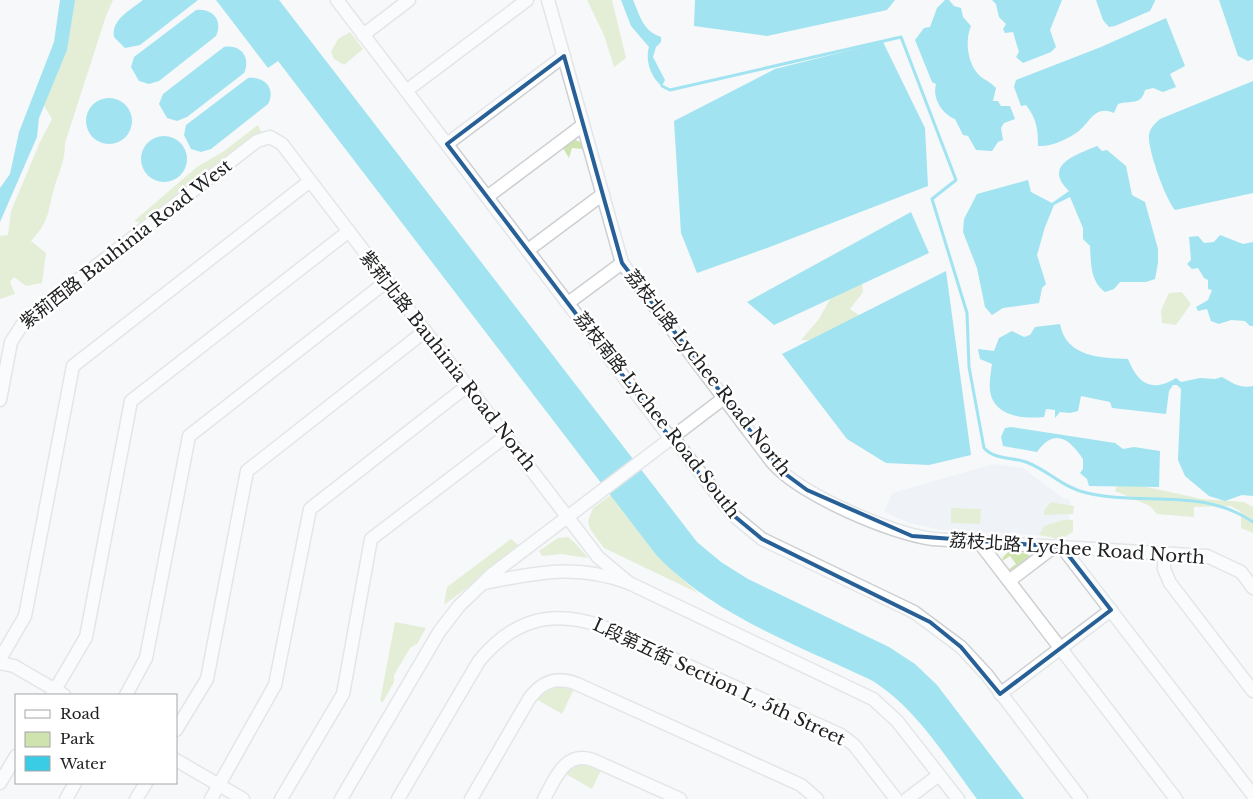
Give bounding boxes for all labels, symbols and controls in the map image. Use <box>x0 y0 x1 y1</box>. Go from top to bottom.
street label: 紫荊西路 Bauhinia Road West <box>16 154 236 333</box>
street label: 紫荊北路 Bauhinia Road North <box>355 247 541 475</box>
street label: 荔枝北路 Lychee Road North <box>620 265 796 481</box>
street label: 荔枝南路 Lychee Road South <box>570 308 744 522</box>
street label: 荔枝北路 Lychee Road North <box>948 529 1206 569</box>
street label: L段第五街 Section L, 5th Street <box>589 614 849 750</box>
legend <box>15 694 178 784</box>
text: Road <box>60 704 100 723</box>
text: Park <box>60 729 96 748</box>
text: Water <box>59 754 107 773</box>

